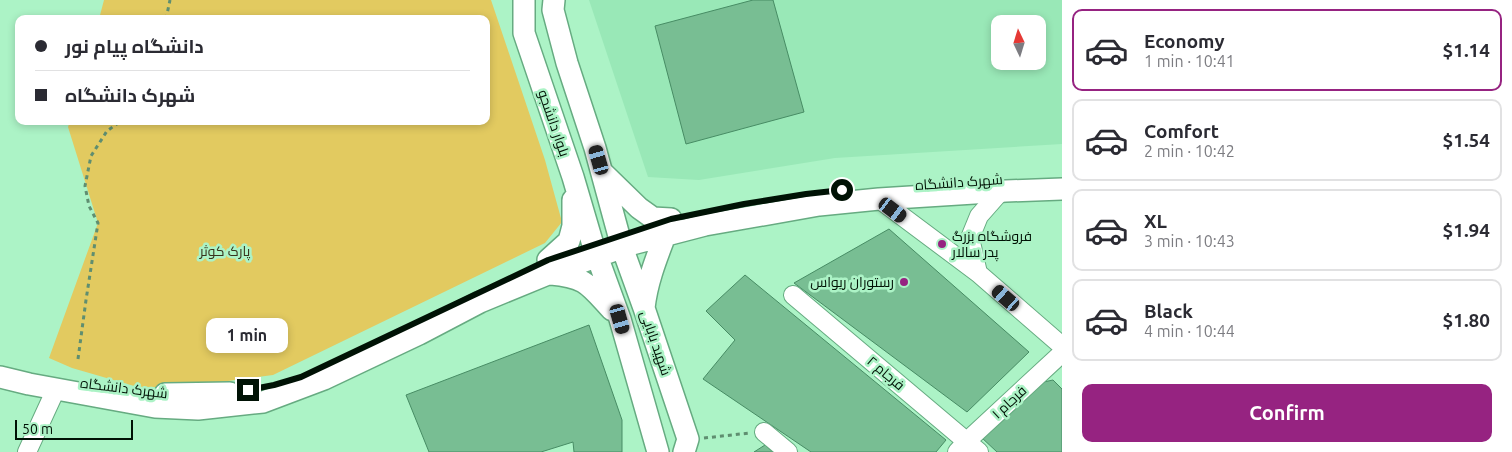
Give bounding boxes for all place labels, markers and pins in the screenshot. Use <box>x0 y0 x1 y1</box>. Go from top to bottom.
place label: فروشگاه بزرگ پدر سالار <box>951 228 1032 262</box>
marker: فروشگاه بزرگ پدر سالار <box>936 238 948 250</box>
place label: رستوران ریواس <box>810 274 894 290</box>
marker: رستوران ریواس <box>898 276 910 288</box>

